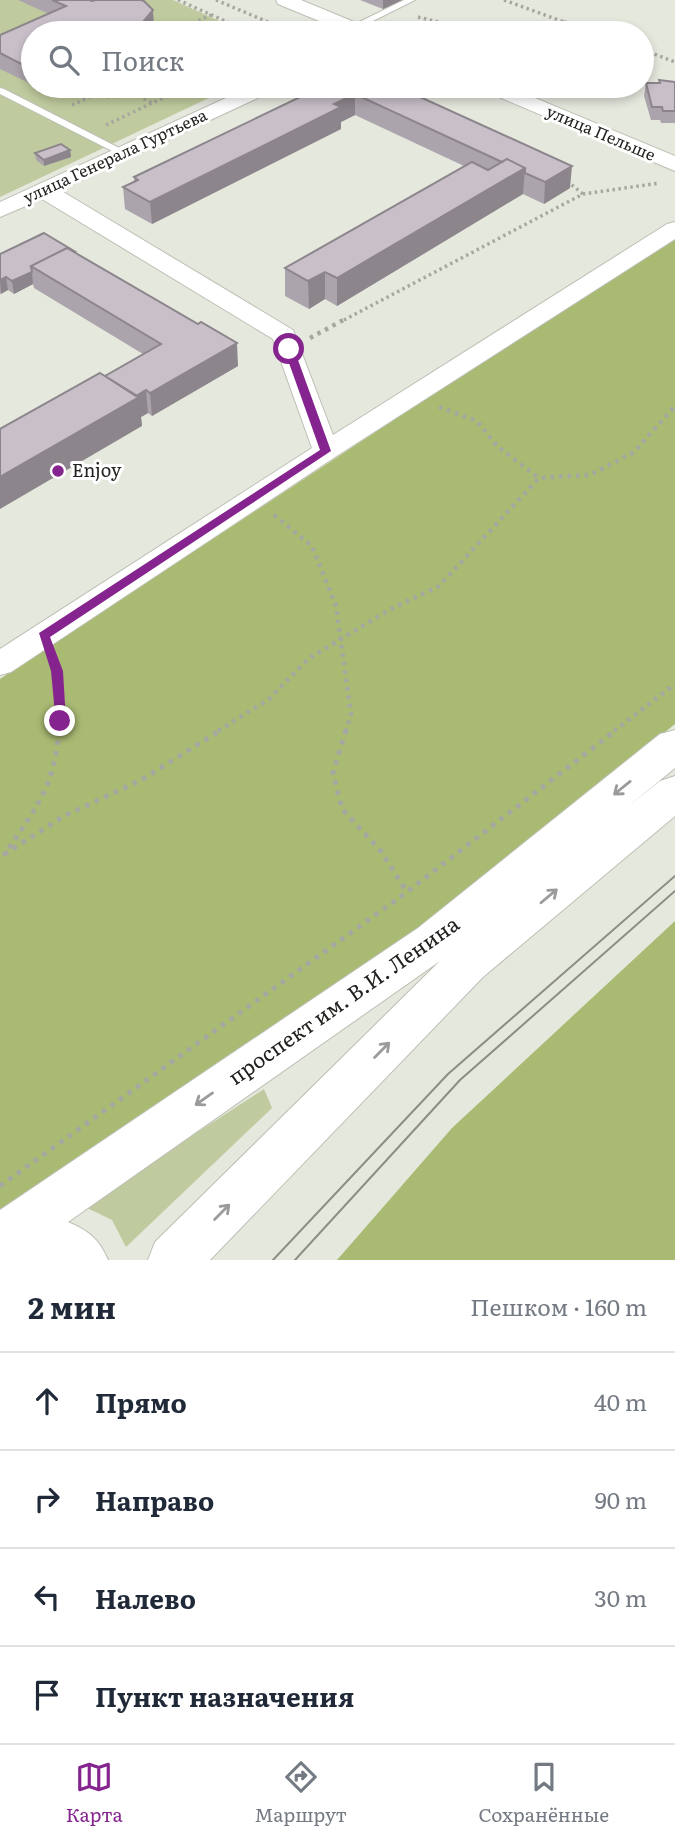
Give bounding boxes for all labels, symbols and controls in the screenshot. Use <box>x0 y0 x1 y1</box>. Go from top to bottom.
search box <box>21 21 654 98</box>
text: Поиск <box>101 40 184 79</box>
icon: search <box>45 41 83 79</box>
street label: улица Пельше <box>543 98 660 166</box>
street label: улица Генерала Гуртьева <box>19 102 211 208</box>
route start <box>273 333 304 364</box>
place label: Enjoy <box>72 456 122 483</box>
marker: Enjoy <box>50 463 66 479</box>
route end <box>44 705 75 736</box>
one-way arrow <box>614 781 632 796</box>
one-way arrow <box>539 888 557 904</box>
street label: проспект им. В.И. Ленина <box>221 907 465 1091</box>
one-way arrow <box>373 1042 390 1059</box>
one-way arrow <box>195 1092 214 1106</box>
one-way arrow <box>213 1203 230 1220</box>
text: 2 мин <box>28 1284 116 1328</box>
text: Пешком · 160 m <box>470 1289 647 1323</box>
icon: ahead <box>28 1382 66 1420</box>
text: Прямо <box>95 1382 187 1421</box>
text: 40 m <box>594 1384 647 1418</box>
icon: right <box>28 1480 66 1518</box>
text: Направо <box>95 1480 214 1519</box>
text: 90 m <box>595 1482 647 1516</box>
icon: left <box>28 1578 66 1616</box>
text: Налево <box>95 1578 196 1617</box>
text: 30 m <box>594 1580 647 1614</box>
icon: arrive <box>28 1676 66 1714</box>
text: Пункт назначения <box>95 1676 354 1715</box>
tab: Карта <box>66 1758 123 1828</box>
tab: Маршрут <box>254 1758 347 1828</box>
tab: Сохранённые <box>478 1758 609 1828</box>

